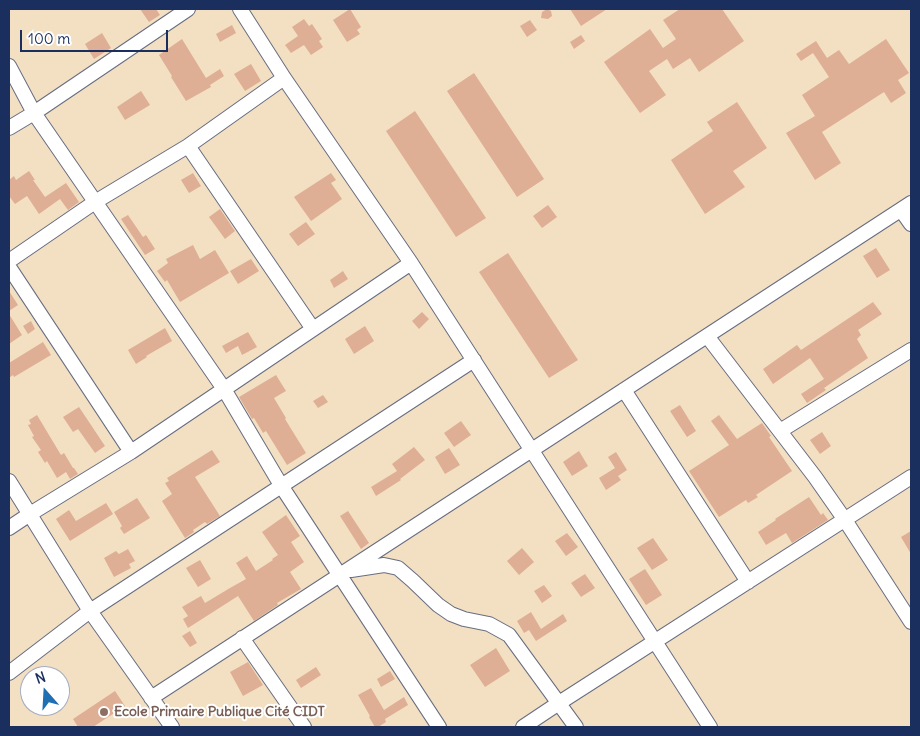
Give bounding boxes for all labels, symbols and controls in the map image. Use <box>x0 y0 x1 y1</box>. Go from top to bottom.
scale bar <box>22 20 170 52</box>
text: 100 m <box>28 29 70 48</box>
north arrow <box>20 666 70 716</box>
text: N <box>33 668 48 688</box>
place label: Ecole Primaire Publique Cité CIDT <box>114 704 325 720</box>
marker: Ecole Primaire Publique Cité CIDT <box>98 706 110 718</box>

